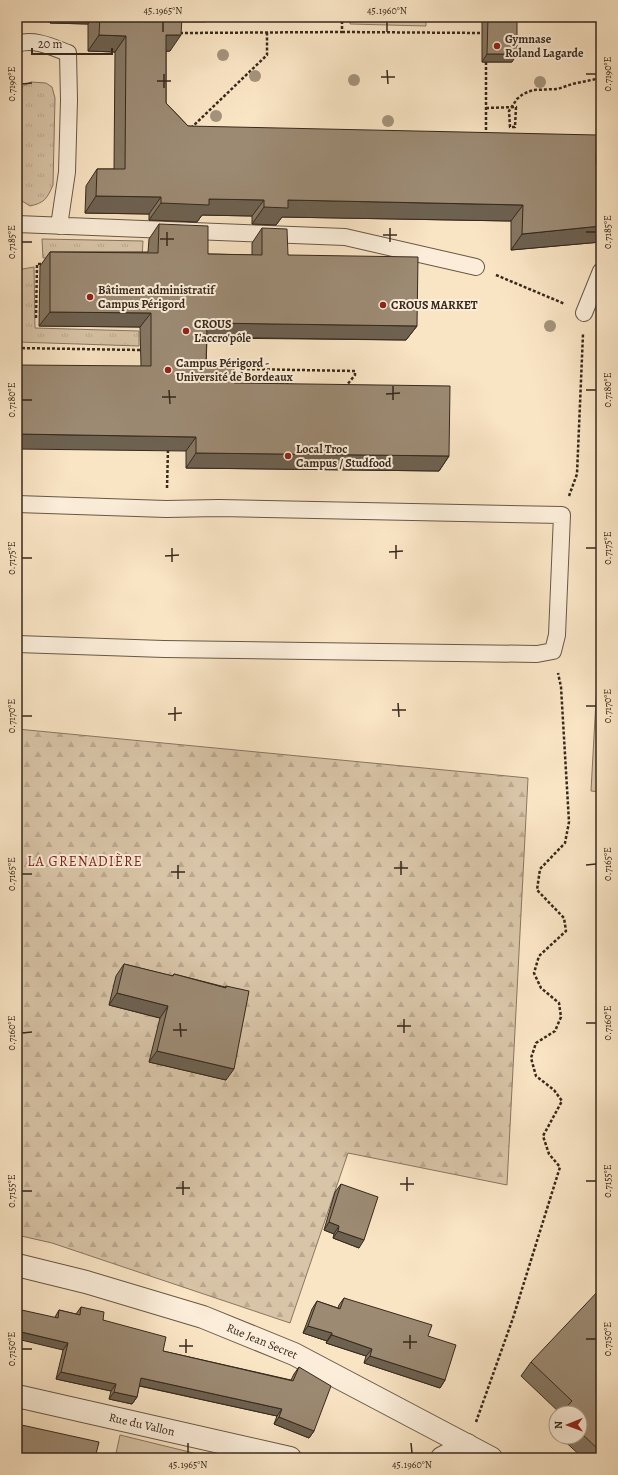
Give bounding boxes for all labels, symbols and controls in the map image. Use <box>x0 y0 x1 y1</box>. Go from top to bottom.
text: 45.1965°N <box>144 4 182 17</box>
text: 45.1960°N <box>367 4 407 17</box>
scale bar <box>32 30 112 56</box>
place label: Gymnase Roland Lagarde <box>505 31 584 61</box>
text: 20 m <box>38 36 62 52</box>
marker: Gymnase Roland Lagarde <box>492 41 502 51</box>
text: 0.7190°E <box>601 57 614 91</box>
text: 0.7190°E <box>5 67 18 101</box>
text: 0.7185°E <box>601 215 614 249</box>
text: 0.7185°E <box>5 225 18 259</box>
place label: Bâtiment administratif Campus Périgord <box>98 282 216 312</box>
marker: Bâtiment administratif Campus Périgord <box>85 292 95 302</box>
place label: CROUS MARKET <box>391 297 478 313</box>
marker: CROUS MARKET <box>378 300 388 310</box>
place label: CROUS L'accro'pôle <box>194 316 251 346</box>
marker: CROUS L'accro'pôle <box>181 326 191 336</box>
place label: Campus Périgord - Université de Bordeaux <box>176 355 293 385</box>
marker: Campus Périgord - Université de Bordeaux <box>163 365 173 375</box>
text: 0.7180°E <box>601 372 614 408</box>
text: 0.7180°E <box>5 382 18 418</box>
place label: Local Troc Campus / Studfood <box>296 441 392 471</box>
marker: Local Troc Campus / Studfood <box>283 451 293 461</box>
text: 0.7175°E <box>601 531 614 565</box>
text: 0.7175°E <box>5 541 18 575</box>
text: 0.7170°E <box>601 689 614 723</box>
text: 0.7170°E <box>5 699 18 733</box>
text: 0.7165°E <box>601 847 614 881</box>
district label: LA GRENADIÈRE <box>27 852 143 871</box>
text: 0.7165°E <box>5 857 18 891</box>
text: 0.7160°E <box>601 1005 614 1040</box>
text: 0.7160°E <box>5 1015 18 1050</box>
text: 0.7155°E <box>601 1164 614 1198</box>
text: 0.7155°E <box>5 1174 18 1208</box>
street label: Rue Jean Secret <box>224 1319 301 1363</box>
text: 0.7150°E <box>601 1322 614 1356</box>
text: 0.7150°E <box>5 1332 18 1366</box>
north arrow <box>548 1405 588 1445</box>
street label: Rue du Vallon <box>107 1409 177 1440</box>
text: N <box>551 1421 566 1429</box>
text: 45.1965°N <box>169 1458 207 1471</box>
text: 45.1960°N <box>392 1458 432 1471</box>

